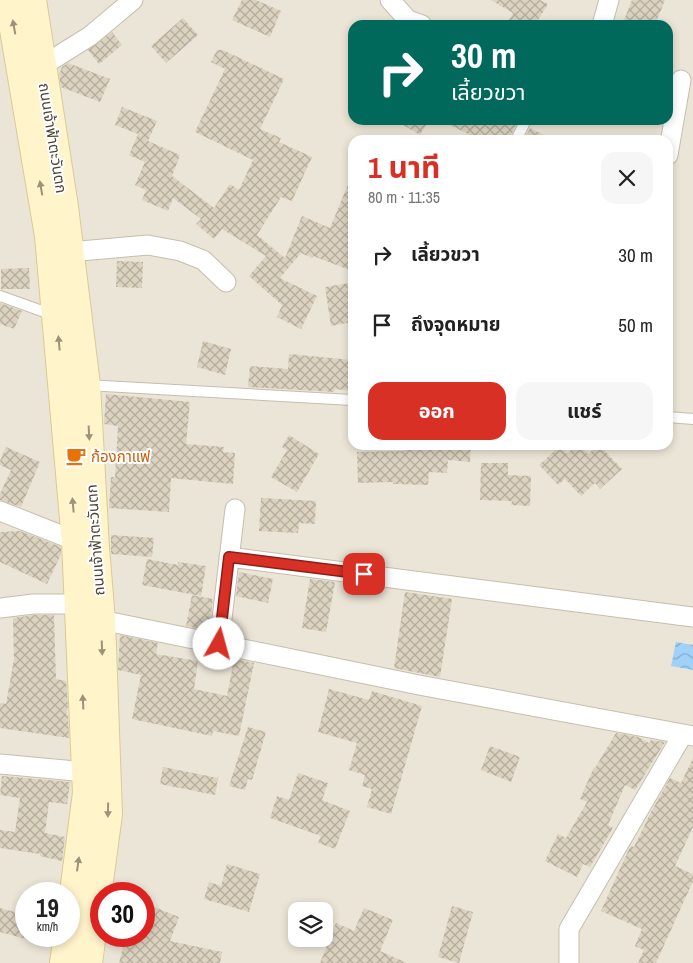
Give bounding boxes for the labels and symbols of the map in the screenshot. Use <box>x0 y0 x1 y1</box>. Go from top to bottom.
one-way arrow <box>9 19 17 35</box>
street label: ถนนเจ้าฟ้าตะวันตก <box>34 81 72 195</box>
one-way arrow <box>37 179 45 195</box>
one-way arrow <box>55 335 63 351</box>
one-way arrow <box>85 426 93 442</box>
cafe icon: ก้องกาแฟ <box>65 445 87 467</box>
place label: ก้องกาแฟ <box>91 446 150 467</box>
street label: ถนนเจ้าฟ้าตะวันตก <box>81 484 109 596</box>
one-way arrow <box>69 497 77 513</box>
pin <box>343 553 385 595</box>
position arrow <box>192 617 244 669</box>
one-way arrow <box>99 640 107 656</box>
one-way arrow <box>79 694 87 710</box>
one-way arrow <box>104 802 112 818</box>
one-way arrow <box>74 856 82 872</box>
speed limit sign: 30 <box>90 882 155 947</box>

